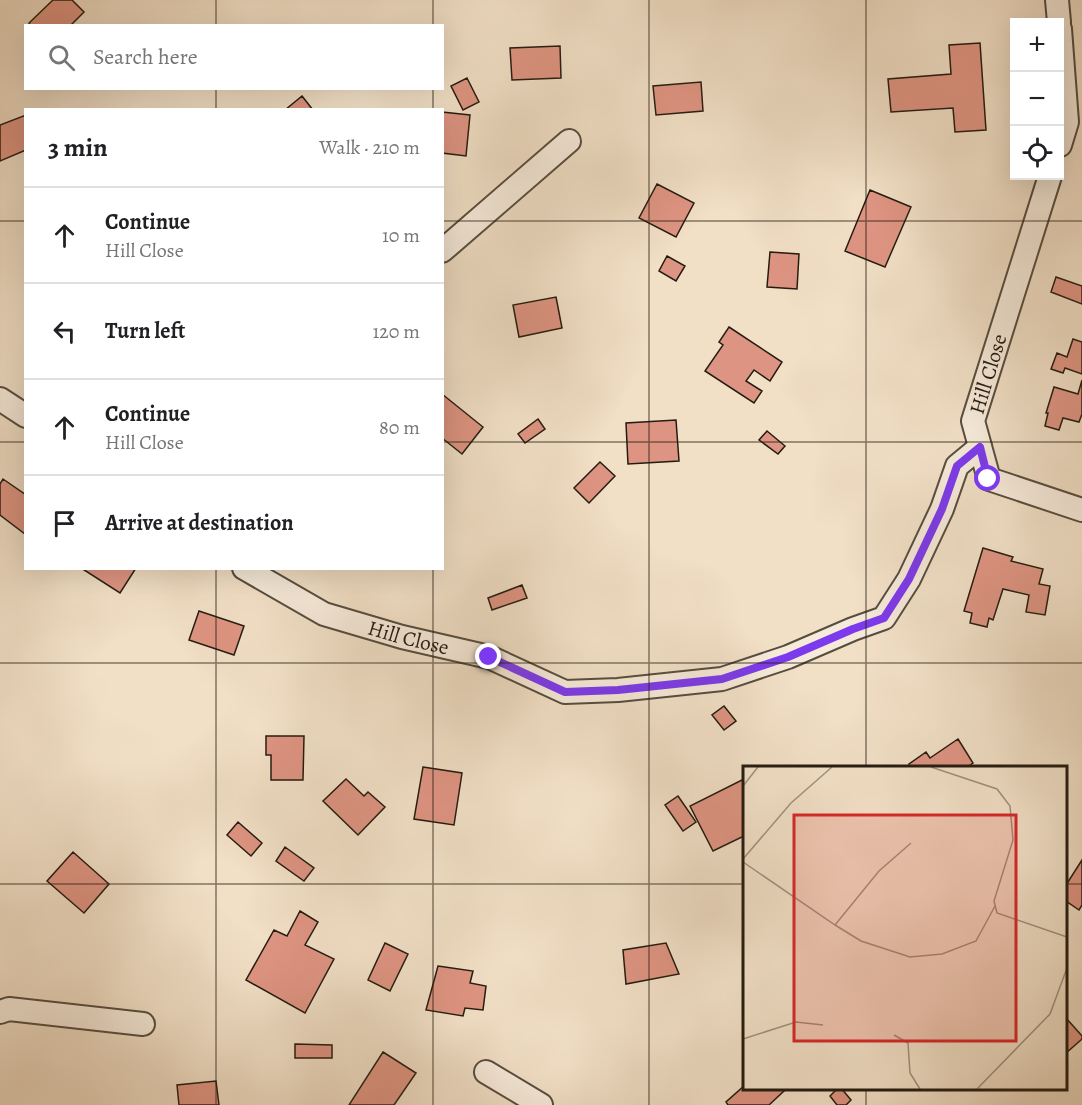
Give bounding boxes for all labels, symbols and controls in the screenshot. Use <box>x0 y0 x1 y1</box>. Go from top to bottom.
map controls <box>1010 18 1064 180</box>
button: + <box>1010 18 1064 72</box>
search box <box>24 24 444 90</box>
icon: search <box>45 41 78 74</box>
text: Search here <box>93 42 198 72</box>
button: − <box>1010 72 1064 126</box>
button: locate <box>1010 126 1064 180</box>
text: 3 min <box>48 130 108 165</box>
text: Walk · 210 m <box>319 134 420 161</box>
text: Continue <box>105 207 190 237</box>
icon: ahead <box>48 219 81 252</box>
text: 10 m <box>382 222 420 249</box>
text: Hill Close <box>105 237 184 264</box>
icon: left <box>48 315 81 348</box>
text: Turn left <box>105 316 185 346</box>
text: 120 m <box>372 318 420 345</box>
street label: Hill Close <box>963 330 1013 418</box>
text: Continue <box>105 399 190 429</box>
icon: ahead <box>48 411 81 444</box>
text: 80 m <box>379 414 420 441</box>
text: Hill Close <box>105 429 184 456</box>
route start <box>974 465 1000 491</box>
icon: arrive <box>48 507 81 540</box>
text: Arrive at destination <box>105 508 294 538</box>
street label: Hill Close <box>365 614 452 661</box>
route end <box>475 643 501 669</box>
inset map <box>743 766 1067 1090</box>

